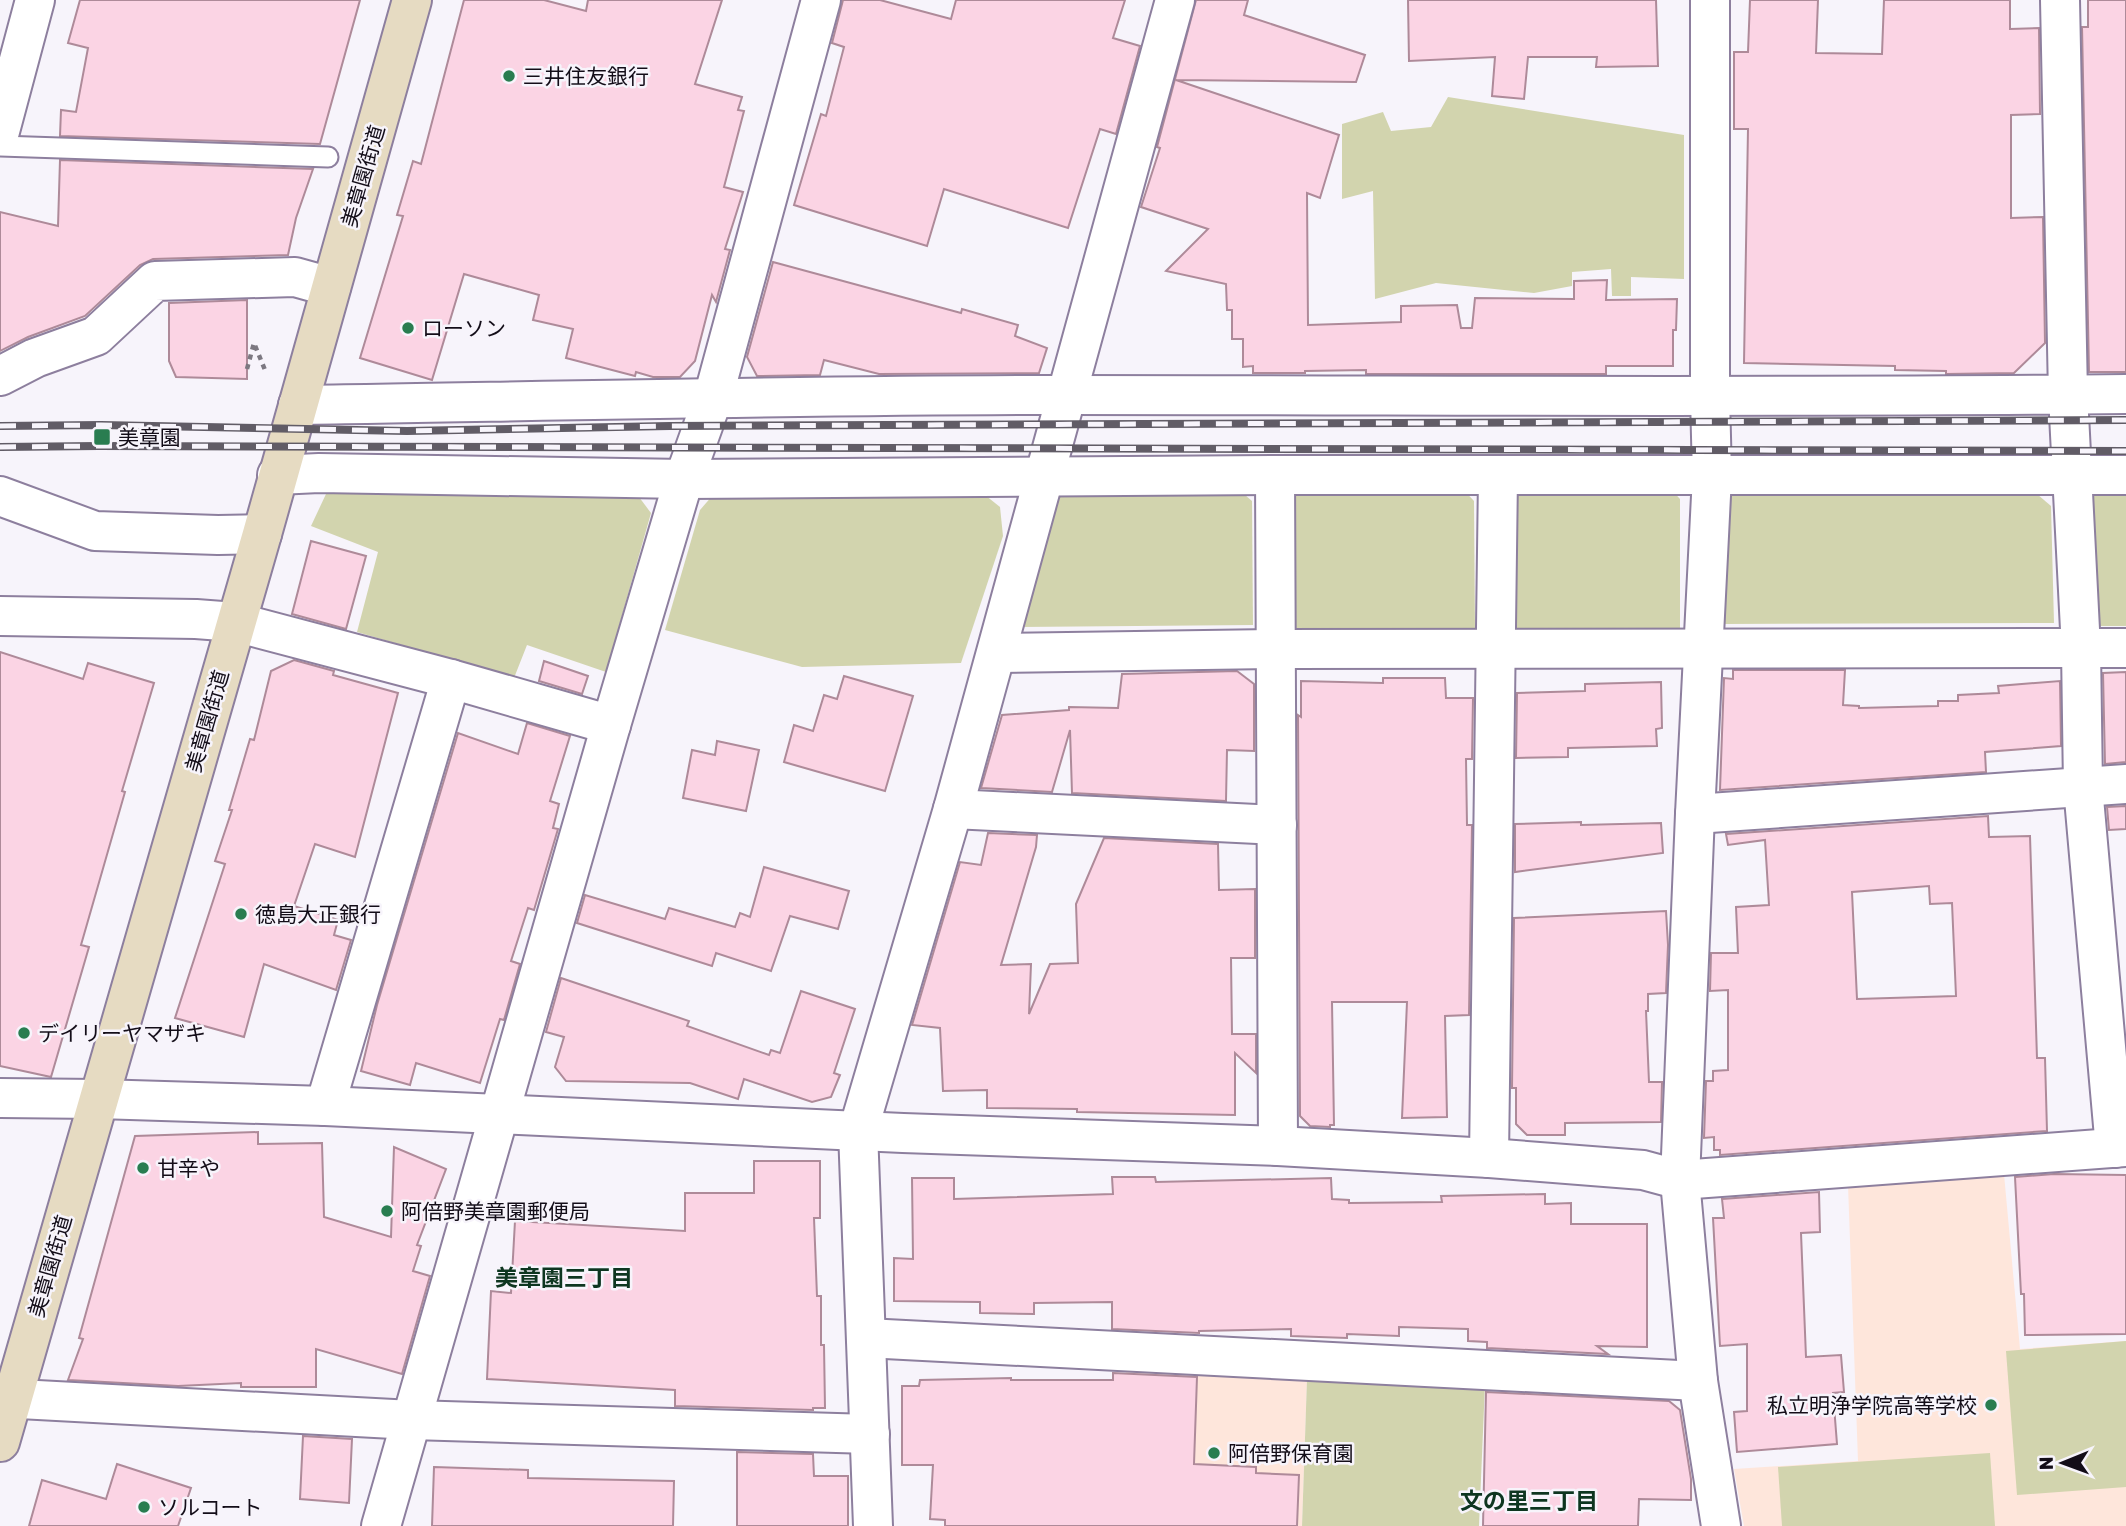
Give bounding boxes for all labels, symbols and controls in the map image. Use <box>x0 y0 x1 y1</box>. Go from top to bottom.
place label: 三井住友銀行 <box>523 64 649 89</box>
marker: 三井住友銀行 <box>501 68 517 84</box>
street label: 美章園街道 <box>337 122 389 230</box>
place label: ローソン <box>422 316 506 341</box>
marker: ローソン <box>400 320 416 336</box>
place label: 美章園 <box>118 425 181 450</box>
marker: 美章園 <box>92 427 112 447</box>
street label: 美章園街道 <box>181 667 233 775</box>
place label: 徳島大正銀行 <box>255 902 381 927</box>
marker: 徳島大正銀行 <box>233 906 249 922</box>
place label: デイリーヤマザキ <box>38 1021 206 1046</box>
marker: デイリーヤマザキ <box>16 1025 32 1041</box>
place label: 甘辛や <box>157 1156 220 1181</box>
marker: 甘辛や <box>135 1160 151 1176</box>
place label: 阿倍野美章園郵便局 <box>401 1199 590 1224</box>
marker: 阿倍野美章園郵便局 <box>379 1203 395 1219</box>
street label: 美章園街道 <box>24 1212 76 1320</box>
district label: 美章園三丁目 <box>495 1264 633 1292</box>
place label: 私立明浄学院高等学校 <box>1767 1393 1977 1418</box>
marker: 私立明浄学院高等学校 <box>1983 1397 1999 1413</box>
north arrow <box>2028 1428 2098 1498</box>
place label: 阿倍野保育園 <box>1228 1441 1354 1466</box>
marker: 阿倍野保育園 <box>1206 1445 1222 1461</box>
text: N <box>2035 1456 2058 1470</box>
district label: 文の里三丁目 <box>1460 1487 1598 1515</box>
place label: ソルコート <box>158 1495 263 1520</box>
marker: ソルコート <box>136 1499 152 1515</box>

